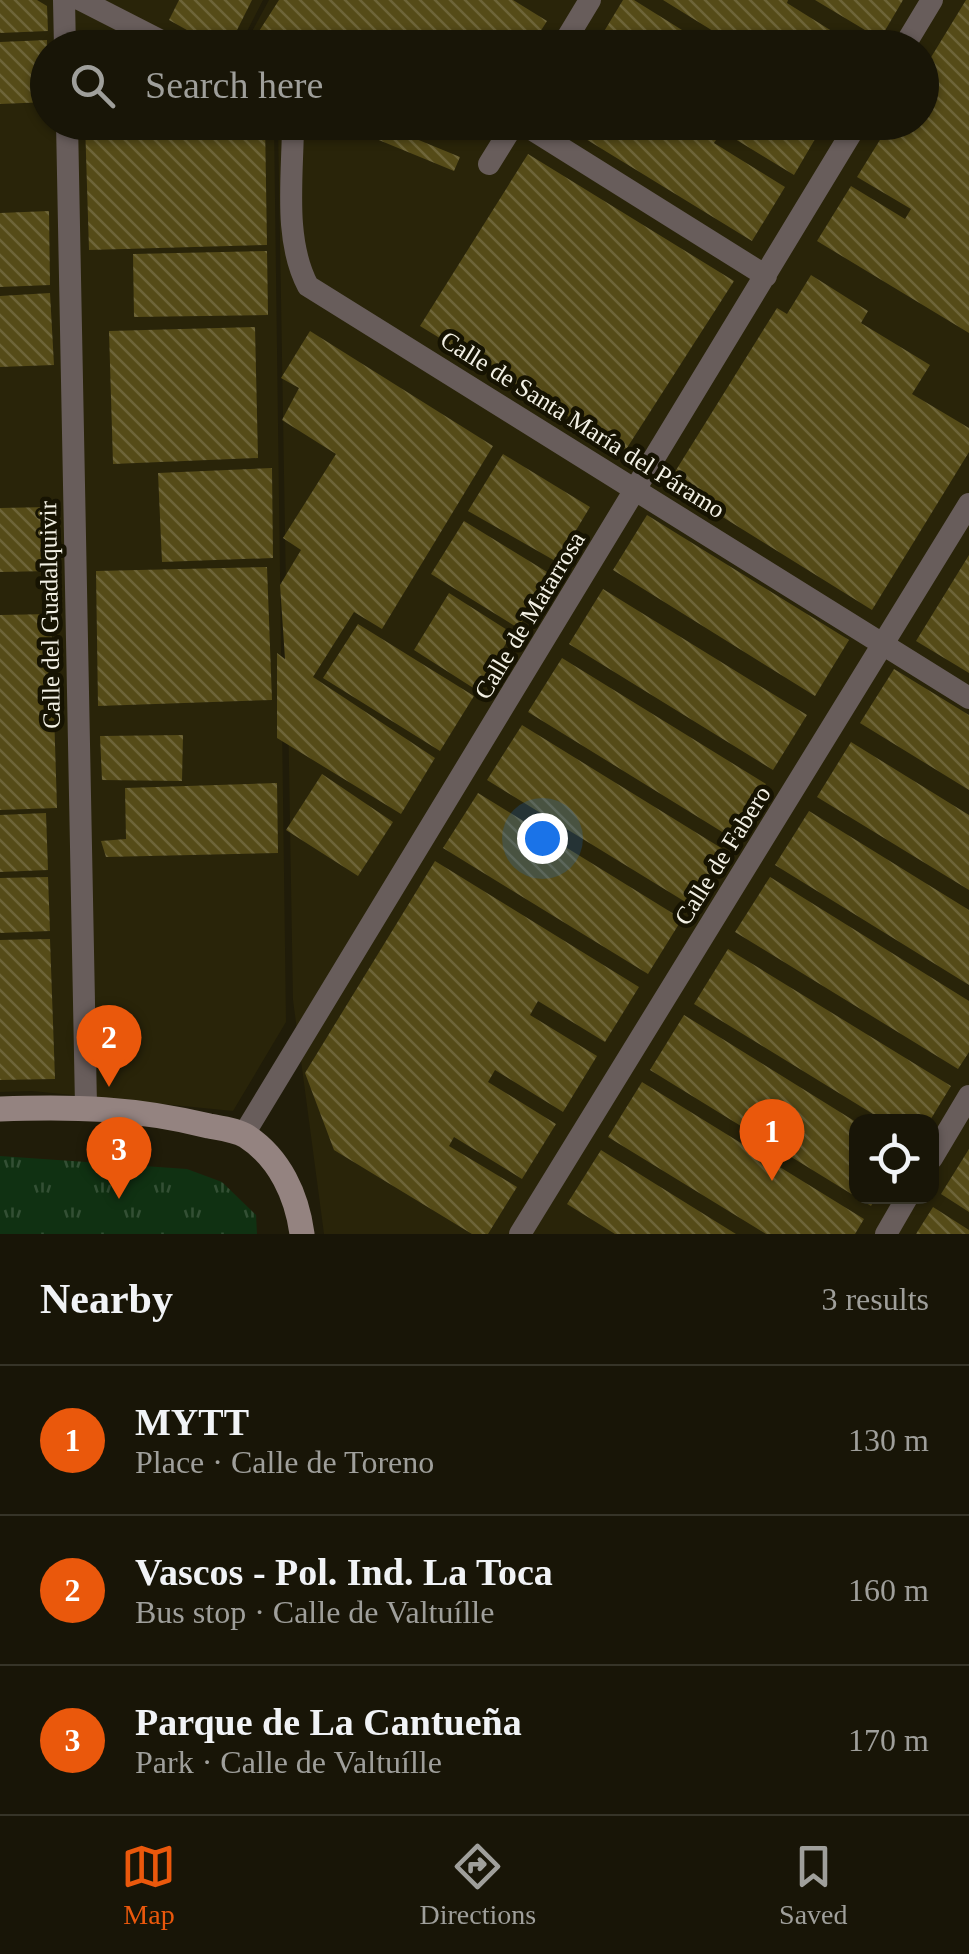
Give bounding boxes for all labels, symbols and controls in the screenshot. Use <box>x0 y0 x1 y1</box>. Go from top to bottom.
search box <box>30 30 939 140</box>
icon: search <box>65 58 120 113</box>
text: Search here <box>145 64 323 106</box>
street label: Calle de Santa María del Páramo <box>436 326 730 523</box>
street label: Calle del Guadalquivir <box>34 500 65 729</box>
street label: Calle de Matarrosa <box>469 527 590 704</box>
street label: Calle de Fabero <box>669 781 776 930</box>
your location <box>517 813 568 864</box>
pin: 2 <box>76 1004 142 1087</box>
pin: 1 <box>740 1098 804 1181</box>
map controls <box>849 1114 939 1204</box>
button: locate <box>849 1114 939 1204</box>
pin: 3 <box>86 1116 152 1199</box>
text: Nearby <box>40 1276 173 1322</box>
text: 3 results <box>821 1281 929 1317</box>
text: MYTT <box>135 1401 249 1443</box>
text: 1 <box>65 1422 81 1458</box>
text: 130 m <box>848 1422 929 1458</box>
text: Place · Calle de Toreno <box>135 1444 434 1480</box>
text: Vascos - Pol. Ind. La Toca <box>135 1551 553 1593</box>
text: 2 <box>65 1572 81 1608</box>
text: 160 m <box>848 1572 929 1608</box>
text: Bus stop · Calle de Valtuílle <box>135 1594 494 1630</box>
text: Parque de La Cantueña <box>135 1701 522 1743</box>
text: 3 <box>65 1722 81 1758</box>
text: 170 m <box>848 1722 929 1758</box>
text: Park · Calle de Valtuílle <box>135 1744 442 1780</box>
tab: Map <box>121 1839 176 1931</box>
tab: Directions <box>419 1839 536 1931</box>
tab: Saved <box>779 1839 848 1931</box>

